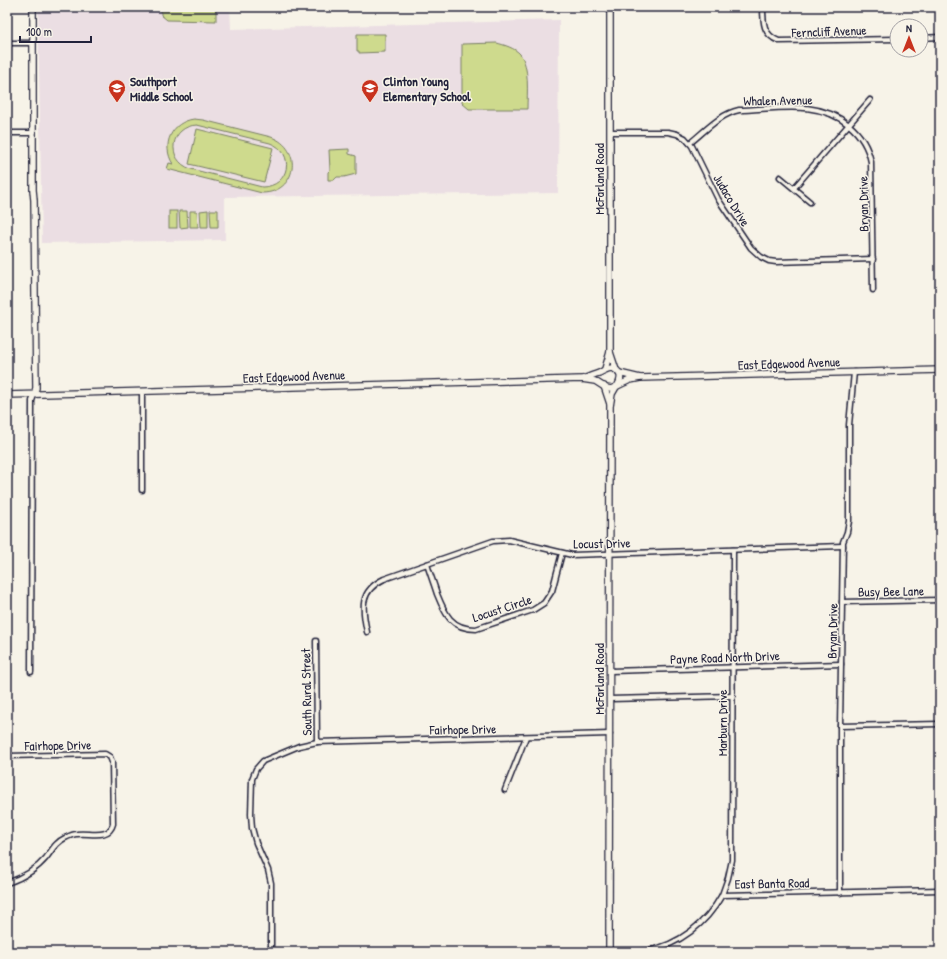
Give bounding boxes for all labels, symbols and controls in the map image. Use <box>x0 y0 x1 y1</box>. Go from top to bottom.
scale bar <box>20 18 91 44</box>
north arrow <box>889 18 929 58</box>
street label: Ferncliff Avenue <box>790 21 867 41</box>
text: N <box>906 21 912 35</box>
text: 100 m <box>26 23 52 40</box>
place label: Southport Middle School <box>130 72 193 105</box>
place label: Clinton Young Elementary School <box>383 72 471 106</box>
school or university icon: Southport Middle School <box>107 78 127 103</box>
school or university icon: Clinton Young Elementary School <box>360 78 380 103</box>
street label: Whalen Avenue <box>743 90 813 110</box>
street label: McFarland Road <box>590 143 608 215</box>
street label: Judaco Drive <box>709 171 755 229</box>
street label: Bryan Drive <box>854 176 872 232</box>
street label: East Edgewood Avenue <box>737 352 841 374</box>
street label: East Edgewood Avenue <box>242 365 346 387</box>
street label: Locust Drive <box>573 534 631 552</box>
street label: Busy Bee Lane <box>858 581 924 601</box>
street label: Locust Circle <box>470 590 534 626</box>
street label: Bryan Drive <box>823 603 841 659</box>
street label: McFarland Road <box>590 643 608 715</box>
street label: Payne Road North Drive <box>670 646 780 668</box>
street label: South Rural Street <box>296 648 316 736</box>
street label: Marburn Drive <box>713 690 731 756</box>
street label: Fairhope Drive <box>428 719 497 739</box>
street label: Fairhope Drive <box>23 735 92 755</box>
street label: East Banta Road <box>734 873 810 893</box>

